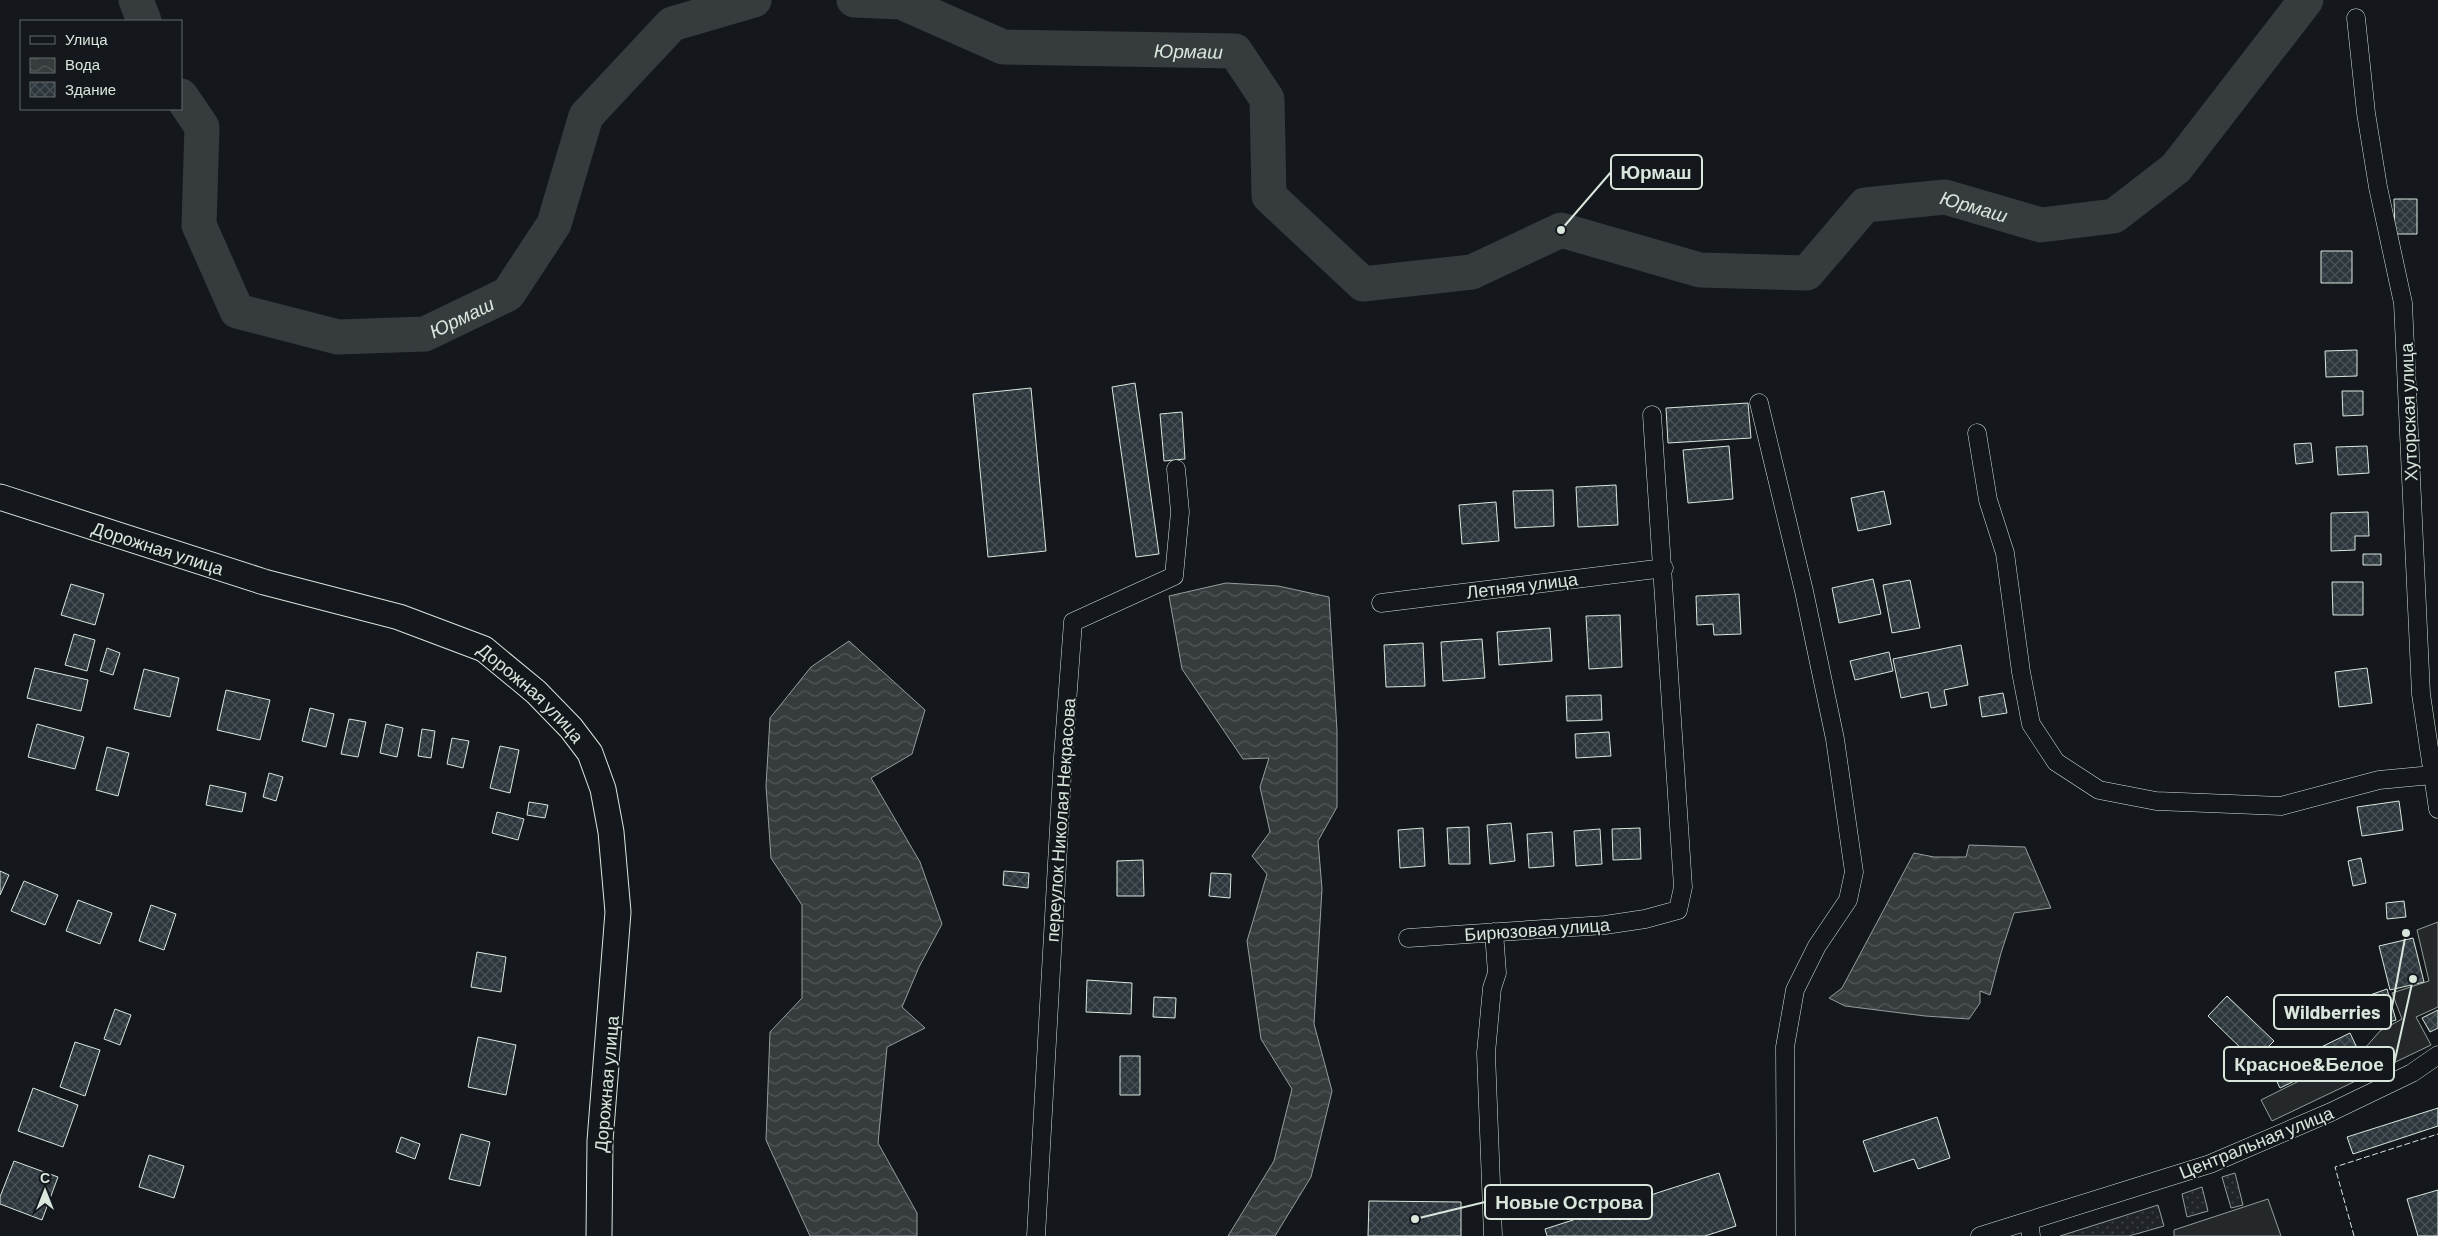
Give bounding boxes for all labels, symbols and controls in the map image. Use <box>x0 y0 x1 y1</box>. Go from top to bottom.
legend <box>20 20 182 110</box>
text: Улица <box>65 30 108 48</box>
water label: Юрмаш <box>1154 38 1223 62</box>
text: Вода <box>65 55 101 73</box>
text: Здание <box>65 80 116 98</box>
callout: Юрмаш <box>1611 155 1702 189</box>
text: Юрмаш <box>1620 160 1692 183</box>
water label: Юрмаш <box>1938 185 2011 226</box>
water label: Юрмаш <box>425 291 498 342</box>
street label: Хуторская улица <box>2395 341 2421 482</box>
street label: Дорожная улица <box>89 516 228 580</box>
street label: Летняя улица <box>1465 567 1580 603</box>
street label: Дорожная улица <box>474 638 590 748</box>
street label: переулок Николая Некрасова <box>1040 696 1080 943</box>
street label: Бирюзовая улица <box>1464 913 1611 945</box>
callout: Wildberries <box>2274 995 2391 1029</box>
text: Wildberries <box>2283 1000 2381 1023</box>
street label: Дорожная улица <box>589 1014 623 1153</box>
callout: Красное&Белое <box>2224 1047 2394 1081</box>
text: Красное&Белое <box>2234 1052 2384 1075</box>
street label: Центральная улица <box>2176 1101 2337 1183</box>
north arrow <box>20 1166 70 1216</box>
text: С <box>40 1169 50 1186</box>
callout: Новые Острова <box>1485 1185 1652 1219</box>
text: Новые Острова <box>1495 1190 1643 1213</box>

